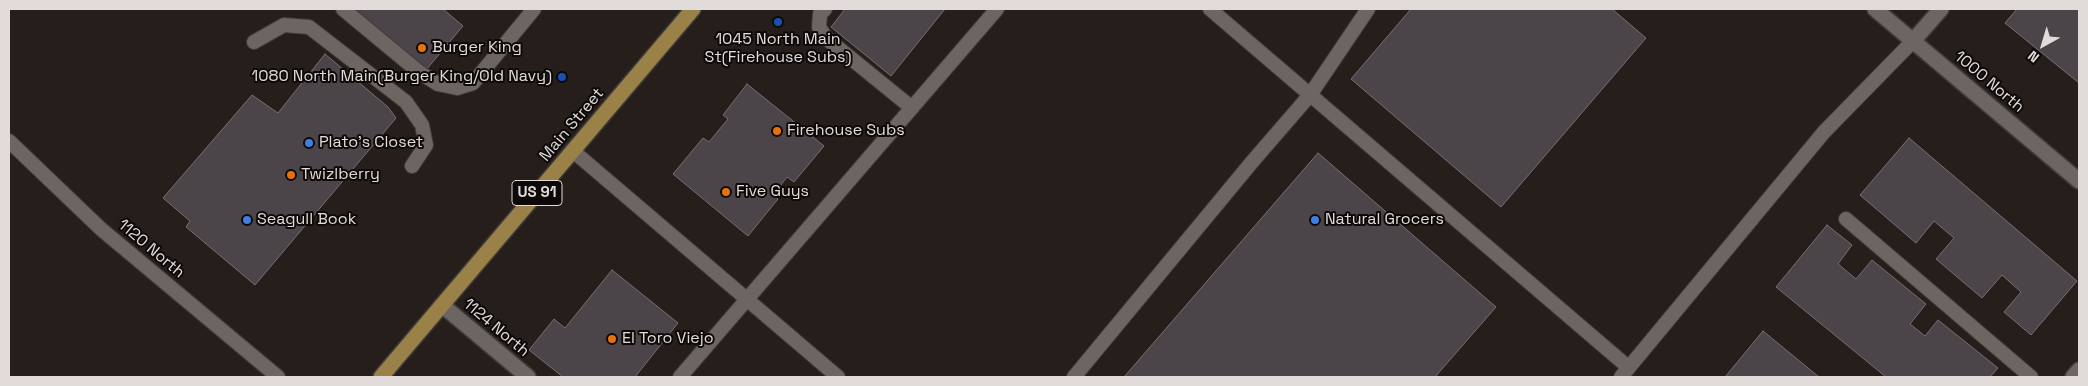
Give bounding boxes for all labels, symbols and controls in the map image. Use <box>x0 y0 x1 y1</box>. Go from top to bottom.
marker: 1045 North Main St(Firehouse Subs) <box>772 16 784 28</box>
north arrow <box>2018 20 2068 70</box>
place label: 1045 North Main St(Firehouse Subs) <box>705 30 851 68</box>
place label: Burger King <box>432 38 522 58</box>
marker: Burger King <box>416 42 428 54</box>
street label: 1000 North <box>1950 47 2028 117</box>
text: N <box>2024 47 2043 67</box>
place label: 1080 North Main(Burger King/Old Navy) <box>251 67 552 87</box>
marker: 1080 North Main(Burger King/Old Navy) <box>556 71 568 83</box>
street label: Main Street <box>536 84 608 166</box>
place label: Firehouse Subs <box>787 121 905 141</box>
marker: Firehouse Subs <box>771 125 783 137</box>
place label: Plato's Closet <box>319 133 423 153</box>
marker: Plato's Closet <box>303 137 315 149</box>
place label: Twizlberry <box>301 165 380 185</box>
marker: Twizlberry <box>285 169 297 181</box>
road number: US 91 <box>512 180 562 206</box>
place label: Five Guys <box>736 182 809 202</box>
marker: Five Guys <box>720 186 732 198</box>
place label: Seagull Book <box>257 210 356 230</box>
place label: Natural Grocers <box>1325 210 1444 230</box>
marker: Seagull Book <box>241 214 253 226</box>
marker: Natural Grocers <box>1309 214 1321 226</box>
street label: 1120 North <box>114 216 188 282</box>
street label: 1124 North <box>459 295 533 361</box>
place label: El Toro Viejo <box>622 329 714 349</box>
marker: El Toro Viejo <box>606 333 618 345</box>

